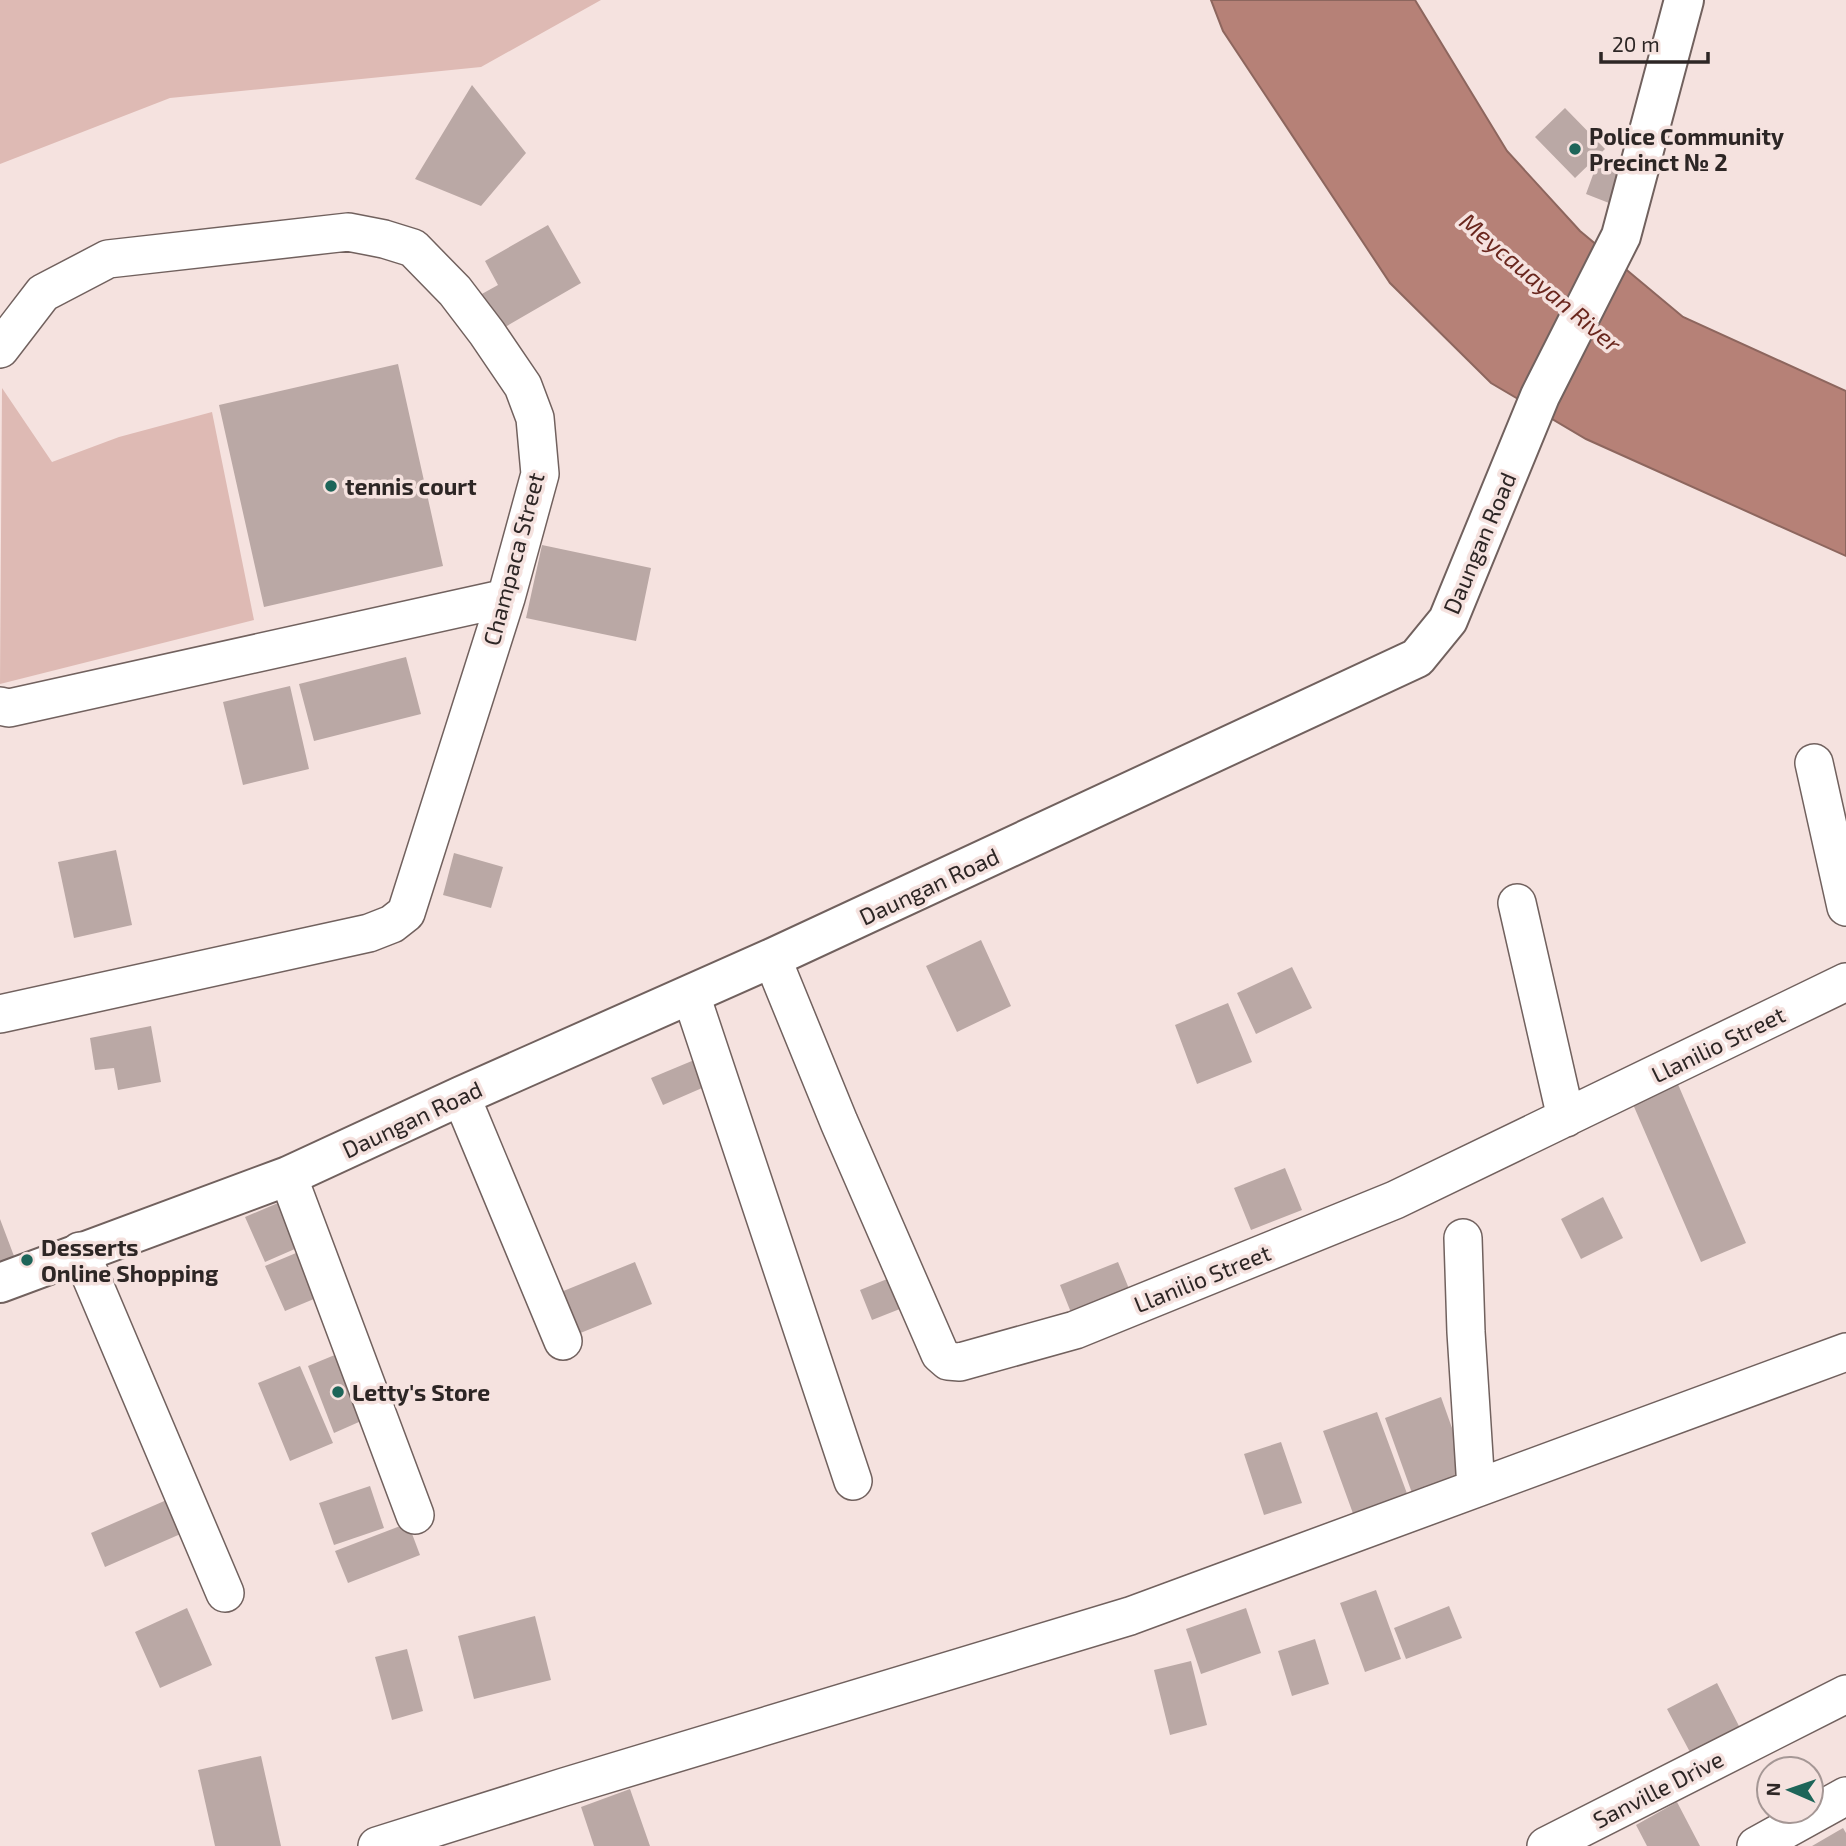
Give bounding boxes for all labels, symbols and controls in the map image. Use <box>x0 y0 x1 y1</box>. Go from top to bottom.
scale bar <box>1601 21 1708 65</box>
text: 20 m <box>1612 31 1660 56</box>
place label: Police Community Precinct № 2 <box>1589 122 1784 176</box>
marker: Police Community Precinct № 2 <box>1567 141 1583 157</box>
water label: Meycauayan River <box>1455 206 1628 358</box>
street label: Daungan Road <box>1437 468 1521 618</box>
street label: Champaca Street <box>476 469 550 649</box>
place label: tennis court <box>345 472 477 500</box>
marker: tennis court <box>323 478 339 494</box>
street label: Daungan Road <box>855 841 1003 931</box>
street label: Llanilio Street <box>1647 1000 1790 1088</box>
street label: Daungan Road <box>338 1074 486 1164</box>
place label: Desserts Online Shopping <box>41 1233 219 1287</box>
street label: Llanilio Street <box>1130 1238 1275 1318</box>
marker: Desserts Online Shopping <box>19 1252 35 1268</box>
place label: Letty's Store <box>352 1378 490 1406</box>
marker: Letty's Store <box>330 1384 346 1400</box>
street label: Sanville Drive <box>1588 1744 1728 1834</box>
north arrow <box>1755 1755 1825 1825</box>
text: N <box>1761 1782 1784 1797</box>

